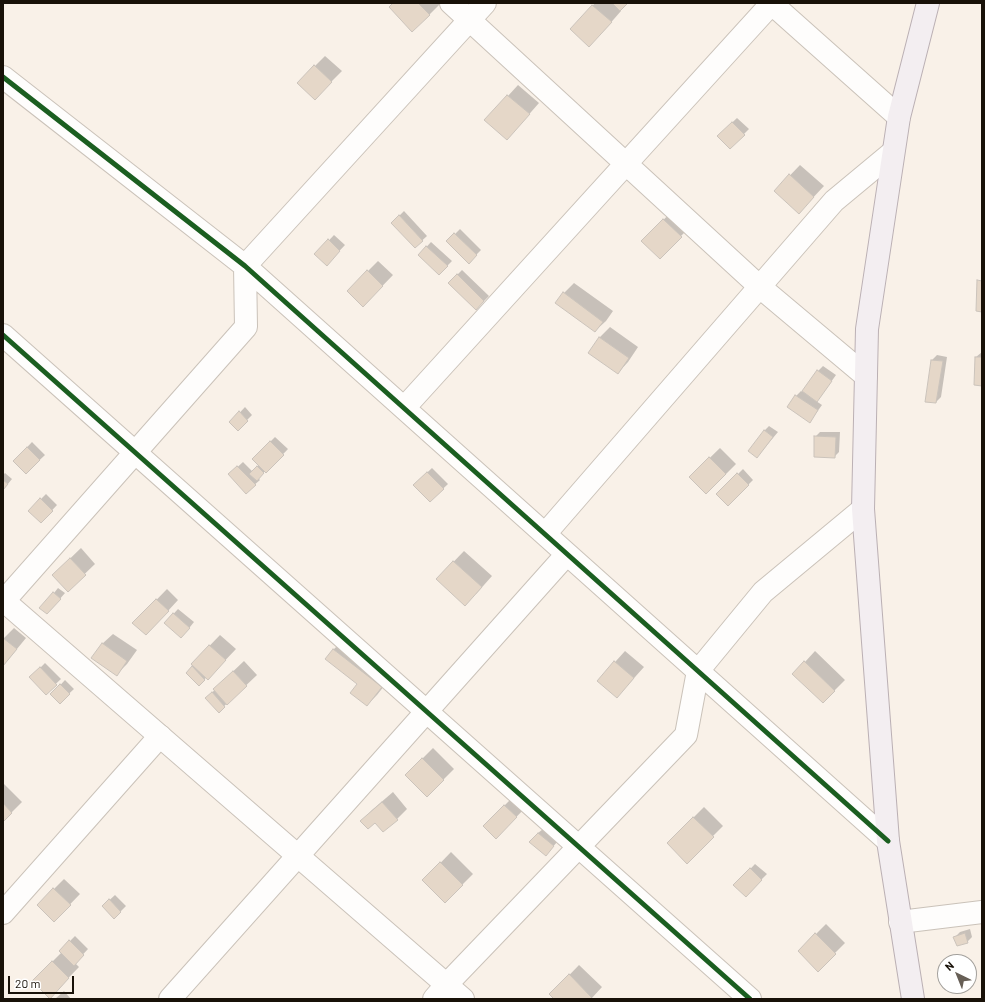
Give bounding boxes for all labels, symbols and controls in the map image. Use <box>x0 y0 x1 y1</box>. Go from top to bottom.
north arrow <box>937 954 977 994</box>
text: N <box>942 958 956 973</box>
scale bar <box>10 968 76 994</box>
text: 20 m <box>15 976 41 990</box>

